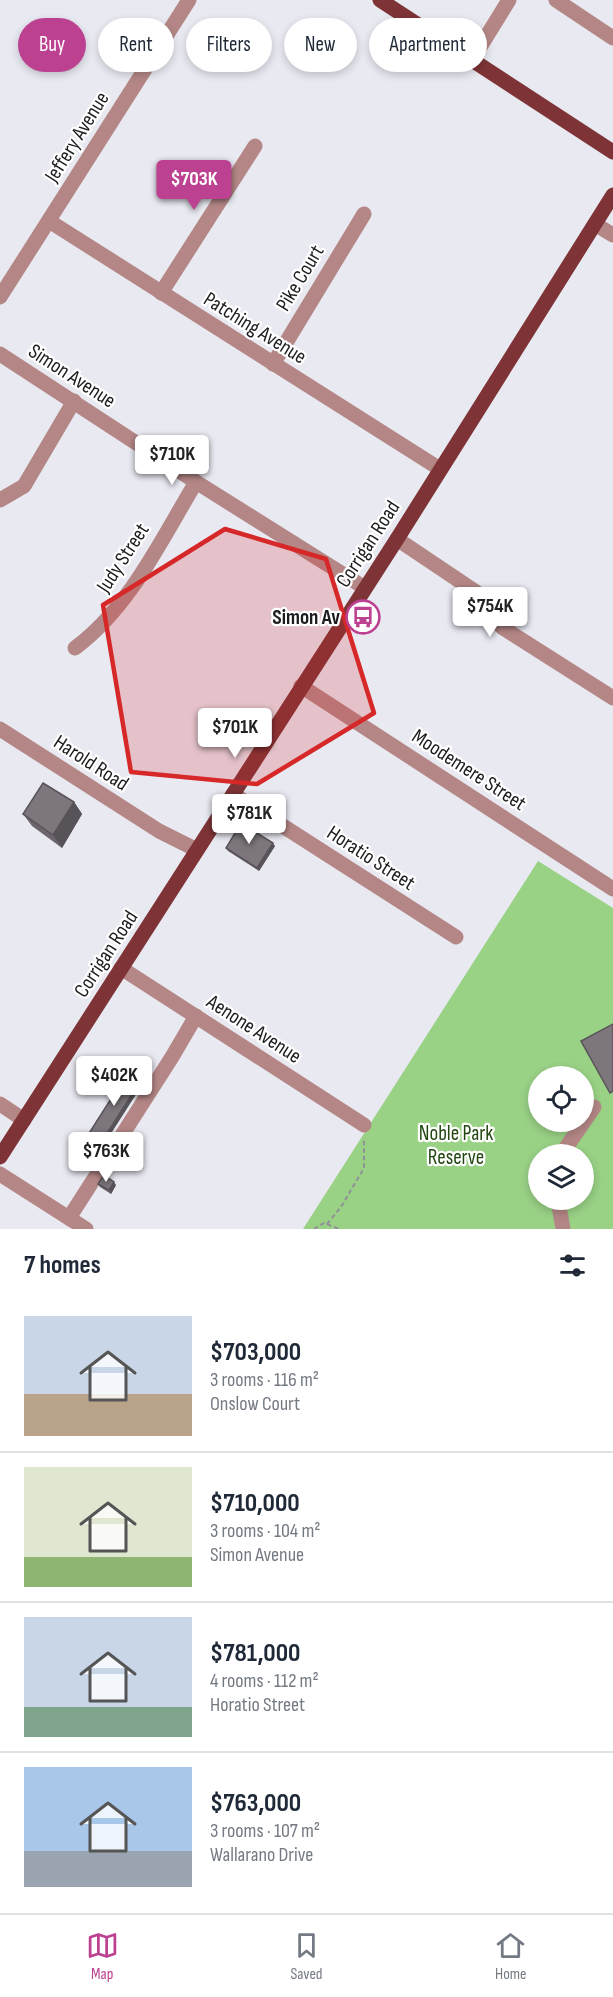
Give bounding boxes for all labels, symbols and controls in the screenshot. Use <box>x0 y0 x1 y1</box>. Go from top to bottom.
chip: Buy <box>18 18 86 72</box>
chip: Rent <box>98 18 174 72</box>
chip: Filters <box>186 18 272 72</box>
chip: New <box>284 18 357 72</box>
chip: Apartment <box>369 18 487 72</box>
street label: Jeffery Avenue <box>39 87 115 188</box>
pin: $703K <box>152 160 236 211</box>
text: $703K <box>170 167 218 191</box>
street label: Pike Court <box>271 241 329 315</box>
street label: Patching Avenue <box>199 287 311 369</box>
street label: Simon Avenue <box>24 339 120 413</box>
pin: $710K <box>130 435 214 486</box>
text: $710K <box>149 442 195 466</box>
street label: Corrigan Road <box>331 496 405 592</box>
street label: Judy Street <box>91 519 155 598</box>
pin: $754K <box>448 587 532 638</box>
text: $754K <box>467 594 513 618</box>
bus stop icon: Simon Av <box>345 599 381 635</box>
place label: Simon Av <box>272 605 340 630</box>
pin: $701K <box>193 708 277 759</box>
text: $701K <box>212 715 258 739</box>
street label: Moodemere Street <box>407 724 531 816</box>
street label: Harold Road <box>49 730 133 796</box>
pin: $781K <box>207 794 291 845</box>
text: $781K <box>226 801 272 825</box>
street label: Horatio Street <box>322 820 420 896</box>
street label: Corrigan Road <box>69 906 143 1002</box>
street label: Aenone Avenue <box>201 989 306 1069</box>
pin: $402K <box>72 1056 156 1107</box>
text: $402K <box>90 1063 138 1087</box>
map controls <box>528 1066 594 1210</box>
button: locate <box>528 1066 594 1132</box>
park label: Noble Park Reserve <box>419 1121 493 1170</box>
pin: $763K <box>64 1132 148 1183</box>
text: $763K <box>82 1139 130 1163</box>
button: layers <box>528 1144 594 1210</box>
icon: filters <box>556 1249 589 1282</box>
text: 7 homes <box>24 1250 101 1281</box>
text: $703,000 <box>210 1337 301 1368</box>
icon: home <box>72 1340 144 1412</box>
text: 3 rooms · 116 m² <box>210 1368 319 1392</box>
text: Onslow Court <box>210 1392 300 1416</box>
text: $710,000 <box>210 1488 300 1519</box>
icon: home <box>72 1491 144 1563</box>
text: 3 rooms · 104 m² <box>210 1519 320 1543</box>
text: Simon Avenue <box>210 1543 304 1567</box>
text: $781,000 <box>210 1638 300 1669</box>
icon: home <box>72 1641 144 1713</box>
text: 4 rooms · 112 m² <box>210 1669 319 1693</box>
text: Horatio Street <box>210 1693 305 1717</box>
text: $763,000 <box>210 1788 301 1819</box>
icon: home <box>72 1791 144 1863</box>
text: 3 rooms · 107 m² <box>210 1819 320 1843</box>
text: Wallarano Drive <box>210 1843 313 1867</box>
tab: Map <box>86 1929 119 1984</box>
tab: Saved <box>290 1929 323 1984</box>
tab: Home <box>494 1929 527 1984</box>

